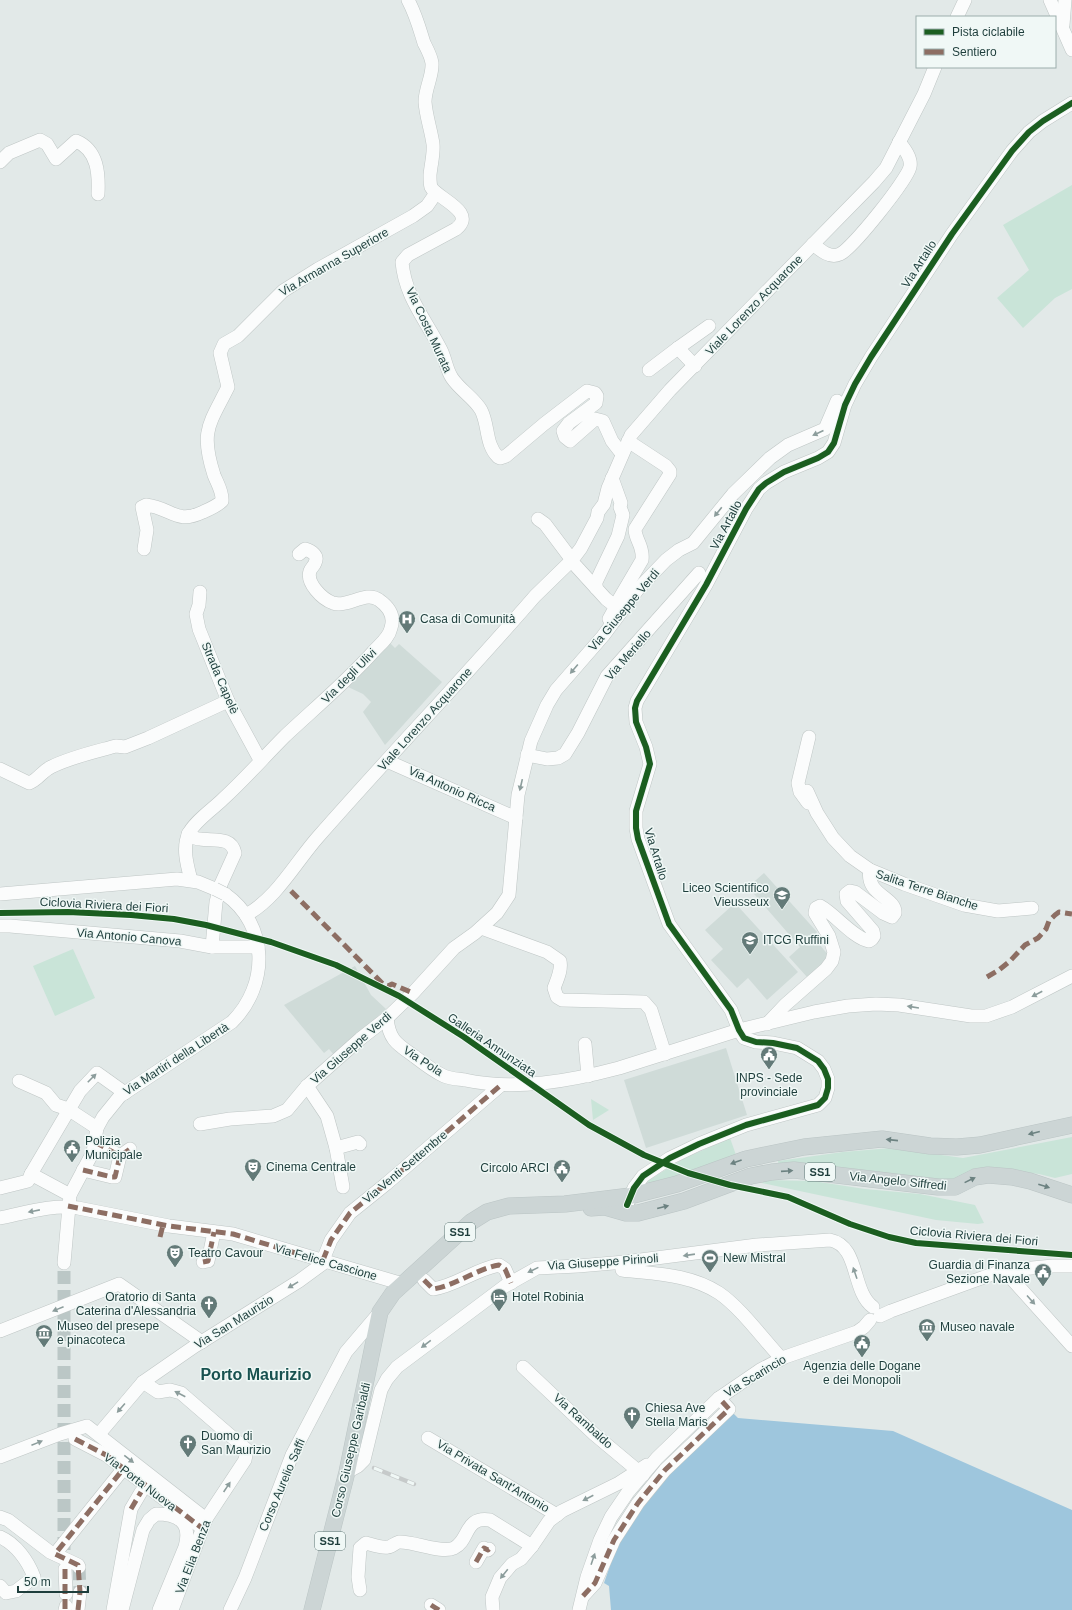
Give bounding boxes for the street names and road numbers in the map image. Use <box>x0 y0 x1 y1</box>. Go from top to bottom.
street label: Via Armanna Superiore <box>277 225 391 299</box>
street label: Via Artallo <box>898 237 940 290</box>
street label: Viale Lorenzo Acquarone <box>702 252 806 358</box>
street label: Via Costa Murata <box>403 285 455 375</box>
street label: Via Artallo <box>707 498 745 552</box>
street label: Via Giuseppe Verdi <box>586 566 662 654</box>
street label: Via Meriello <box>602 627 654 683</box>
street label: Strada Capelè <box>199 640 242 716</box>
street label: Via degli Ulivi <box>319 646 379 706</box>
street label: Viale Lorenzo Acquarone <box>375 664 475 773</box>
street label: Via Antonio Ricca <box>406 764 498 815</box>
street label: Via Artallo <box>641 826 671 882</box>
street label: Salita Terre Bianche <box>874 867 980 913</box>
street label: Ciclovia Riviera dei Fiori <box>39 895 169 915</box>
street label: Via Antonio Canova <box>76 925 182 949</box>
street label: Via Giuseppe Verdi <box>308 1009 394 1087</box>
street label: Galleria Annunziata <box>445 1010 539 1080</box>
street label: Via Martiri della Libertà <box>121 1020 231 1098</box>
street label: Via Pola <box>401 1043 446 1079</box>
street label: Via Venti Settembre <box>360 1127 450 1206</box>
road number: SS1 <box>805 1163 835 1181</box>
street label: Via Angelo Siffredi <box>849 1169 947 1193</box>
road number: SS1 <box>445 1223 475 1241</box>
street label: Ciclovia Riviera dei Fiori <box>909 1223 1039 1249</box>
street label: Via Felice Cascione <box>273 1241 379 1283</box>
street label: Via Giuseppe Pirinoli <box>547 1251 659 1273</box>
street label: Via San Maurizio <box>192 1292 276 1352</box>
street label: Via Scarincio <box>721 1352 789 1400</box>
street label: Corso Giuseppe Garibaldi <box>329 1381 373 1519</box>
street label: Via Rambaldo <box>550 1391 616 1452</box>
street label: Corso Aurelio Saffi <box>256 1437 308 1533</box>
street label: Via Privata Sant'Antonio <box>434 1437 552 1515</box>
street label: Via Porta Nuova <box>101 1450 179 1514</box>
street label: Via Elia Benza <box>173 1518 214 1596</box>
road number: SS1 <box>315 1532 345 1550</box>

